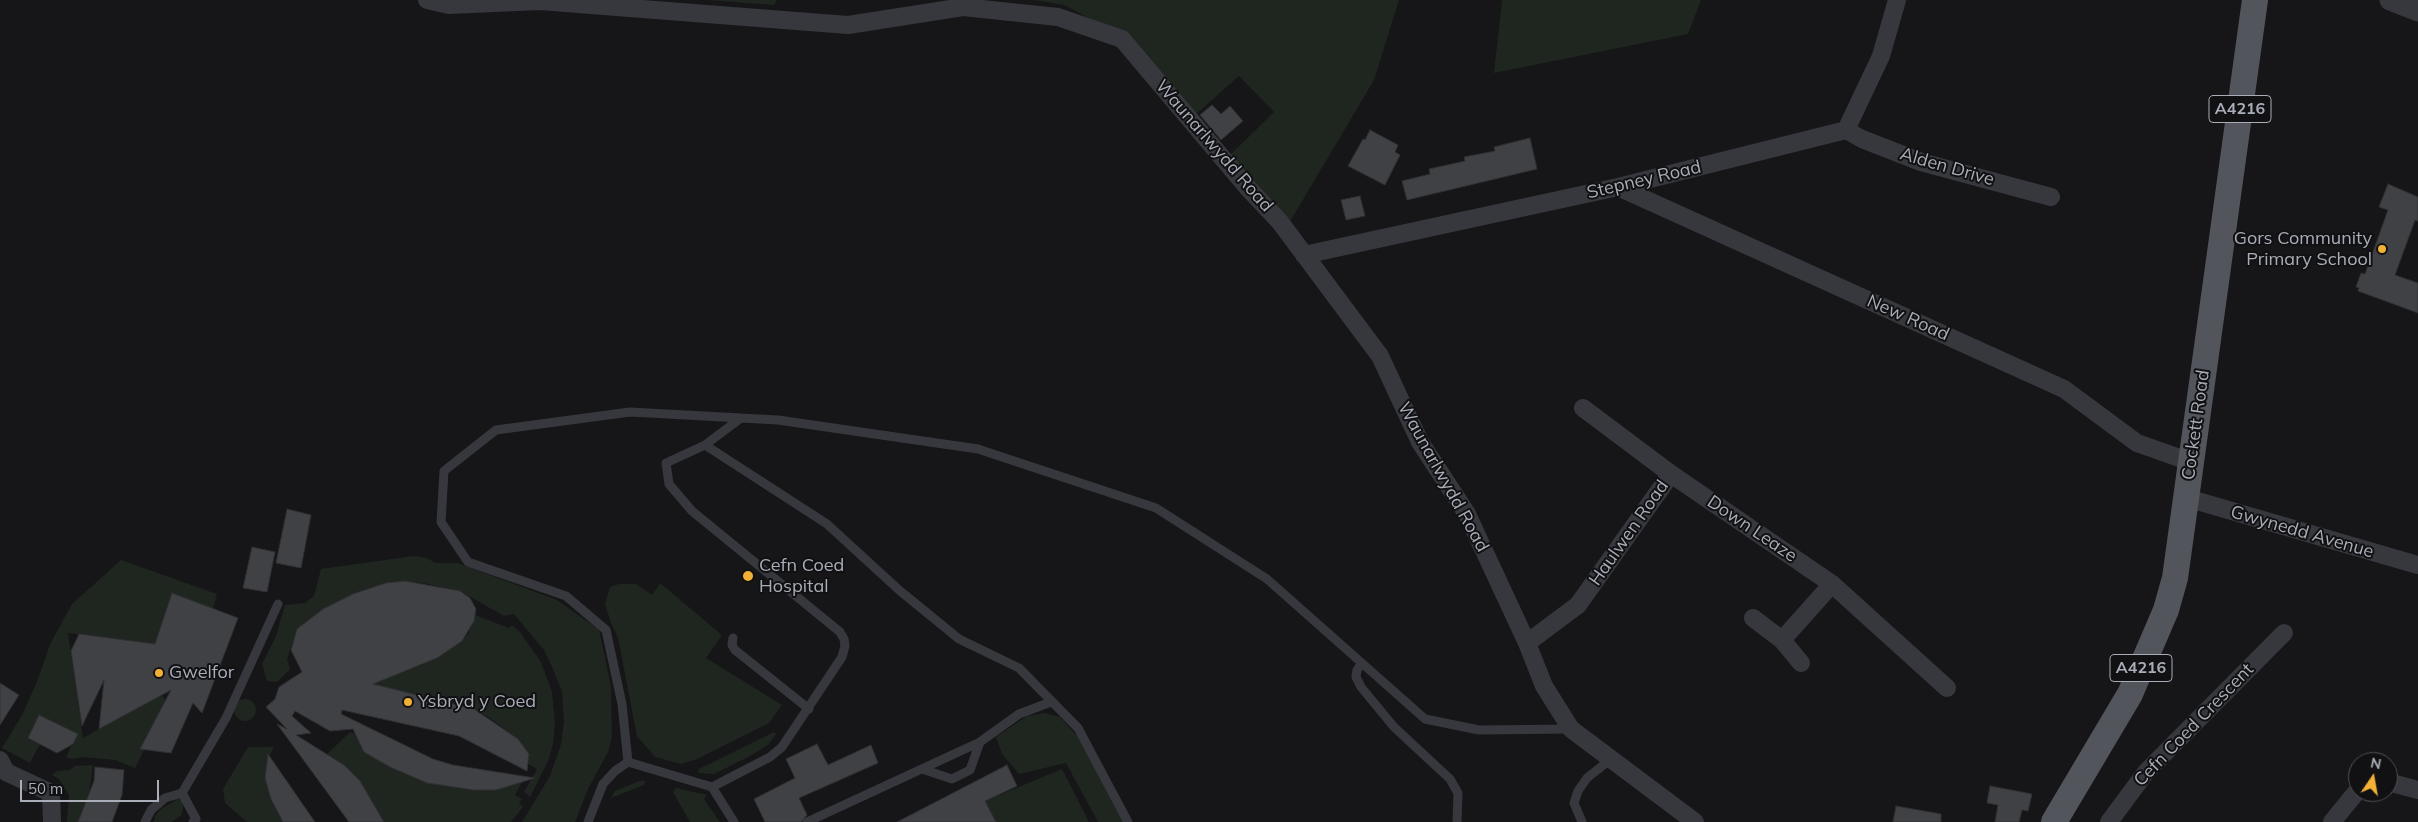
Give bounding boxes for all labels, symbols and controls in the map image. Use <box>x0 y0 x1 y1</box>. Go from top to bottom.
street label: Waunarlwydd Road <box>1151 76 1277 216</box>
road number: A4216 <box>2209 96 2271 122</box>
street label: Alden Drive <box>1897 143 1997 191</box>
street label: Stepney Road <box>1585 156 1703 204</box>
place label: Gors Community Primary School <box>2234 228 2372 270</box>
marker: Gors Community Primary School <box>2376 243 2388 255</box>
street label: New Road <box>1864 290 1952 346</box>
street label: Cockett Road <box>2178 369 2214 481</box>
street label: Waunarlwydd Road <box>1393 398 1493 556</box>
street label: Haulwen Road <box>1585 476 1673 590</box>
street label: Down Leaze <box>1703 491 1801 567</box>
street label: Gwynedd Avenue <box>2228 501 2376 563</box>
place label: Cefn Coed Hospital <box>759 555 844 598</box>
marker: Cefn Coed Hospital <box>741 569 755 583</box>
road number: A4216 <box>2110 654 2172 681</box>
street label: Cefn Coed Crescent <box>2130 659 2258 791</box>
place label: Gwelfor <box>169 662 234 684</box>
marker: Gwelfor <box>153 667 165 679</box>
place label: Ysbryd y Coed <box>418 691 536 713</box>
marker: Ysbryd y Coed <box>402 696 414 708</box>
north arrow <box>2348 752 2398 802</box>
text: N <box>2369 753 2383 773</box>
scale bar <box>22 770 161 802</box>
text: 50 m <box>28 779 63 798</box>

